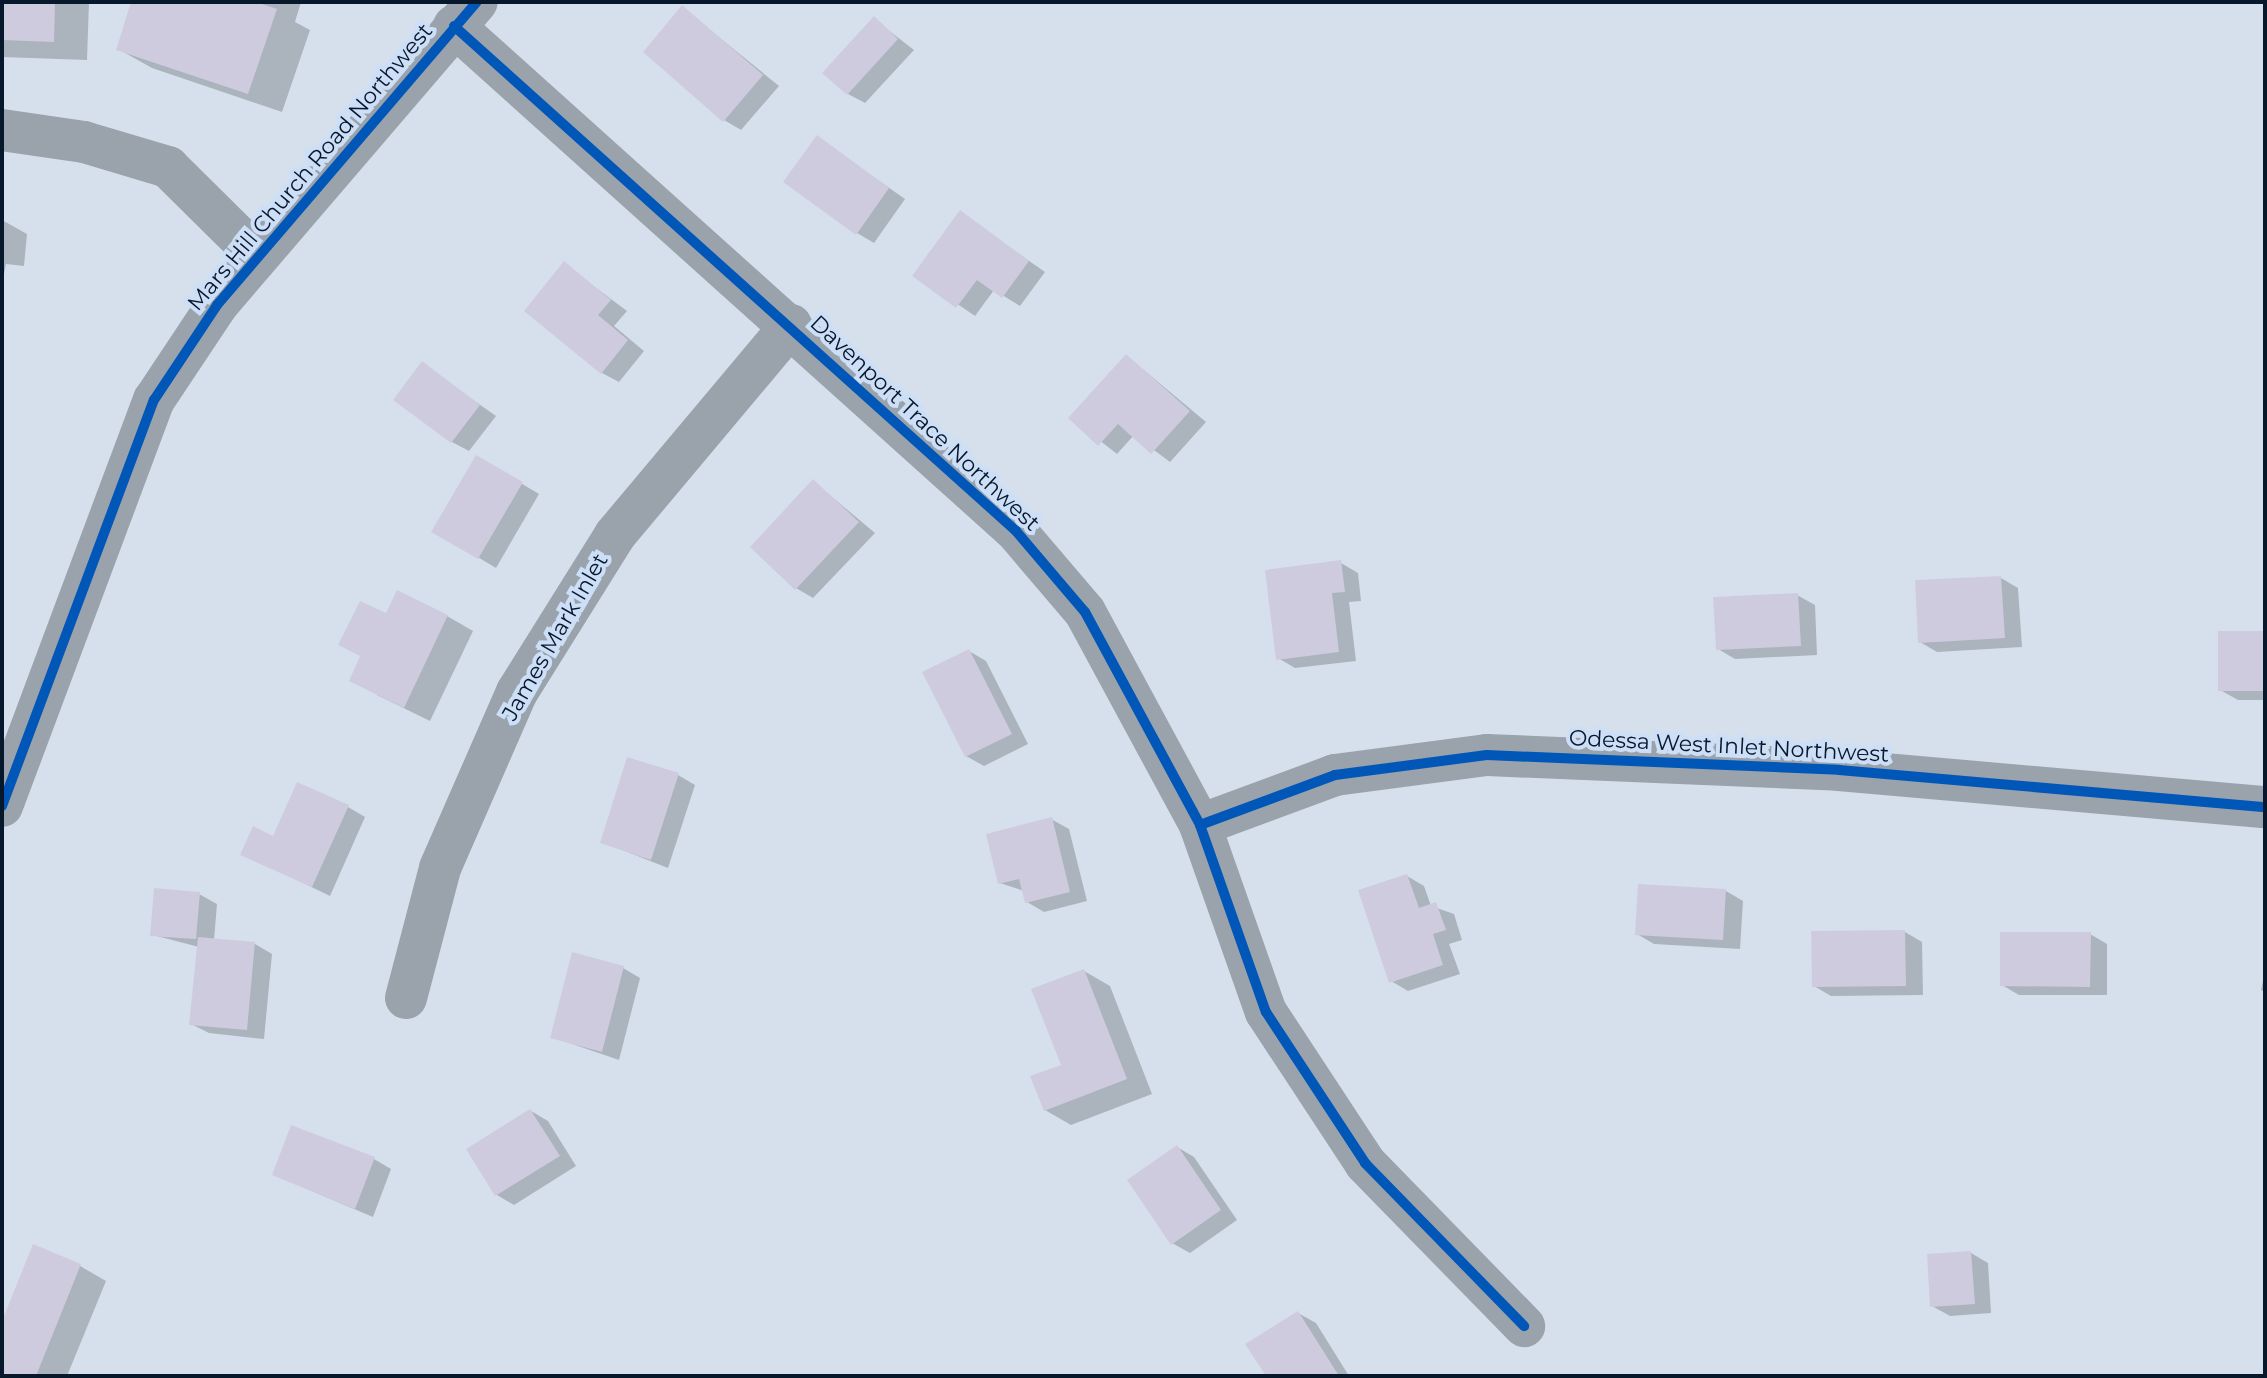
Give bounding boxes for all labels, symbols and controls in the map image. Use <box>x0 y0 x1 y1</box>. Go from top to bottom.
street label: Mars Hill Church Road Northwest <box>182 18 438 316</box>
street label: Davenport Trace Northwest <box>805 310 1045 536</box>
street label: James Mark Inlet <box>496 549 614 725</box>
street label: Odessa West Inlet Northwest <box>1568 724 1890 768</box>

